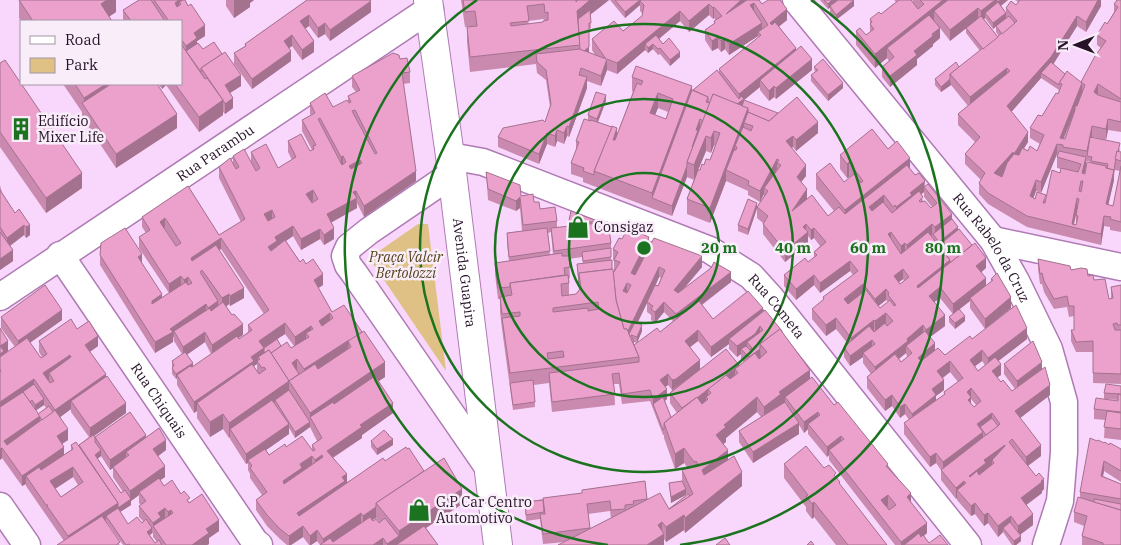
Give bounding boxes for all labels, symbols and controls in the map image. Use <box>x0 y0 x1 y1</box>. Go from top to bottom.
legend <box>20 20 182 85</box>
north arrow <box>1051 20 1101 70</box>
text: Road <box>65 30 101 49</box>
text: N <box>1054 40 1072 51</box>
text: Park <box>65 55 98 74</box>
place label: Edifício Mixer Life <box>38 112 104 146</box>
building icon: Edifício Mixer Life <box>8 116 34 142</box>
street label: Rua Parambu <box>173 120 258 185</box>
street label: Rua Rabelo da Cruz <box>949 189 1034 305</box>
shop icon: Consigaz <box>565 214 591 240</box>
street label: Avenida Guapira <box>449 217 480 329</box>
place label: Consigaz <box>594 218 653 236</box>
text: 20 m <box>701 238 737 257</box>
text: 40 m <box>775 238 811 257</box>
text: 60 m <box>850 238 886 257</box>
text: 80 m <box>925 238 961 257</box>
centre of rings <box>635 239 653 257</box>
park label: Praça Valcir Bertolozzi <box>368 248 444 282</box>
street label: Rua Cometa <box>744 270 809 342</box>
street label: Rua Chiquais <box>127 359 191 442</box>
place label: G.P Car Centro Automotivo <box>436 493 532 527</box>
shop icon: G.P Car Centro Automotivo <box>406 497 432 523</box>

